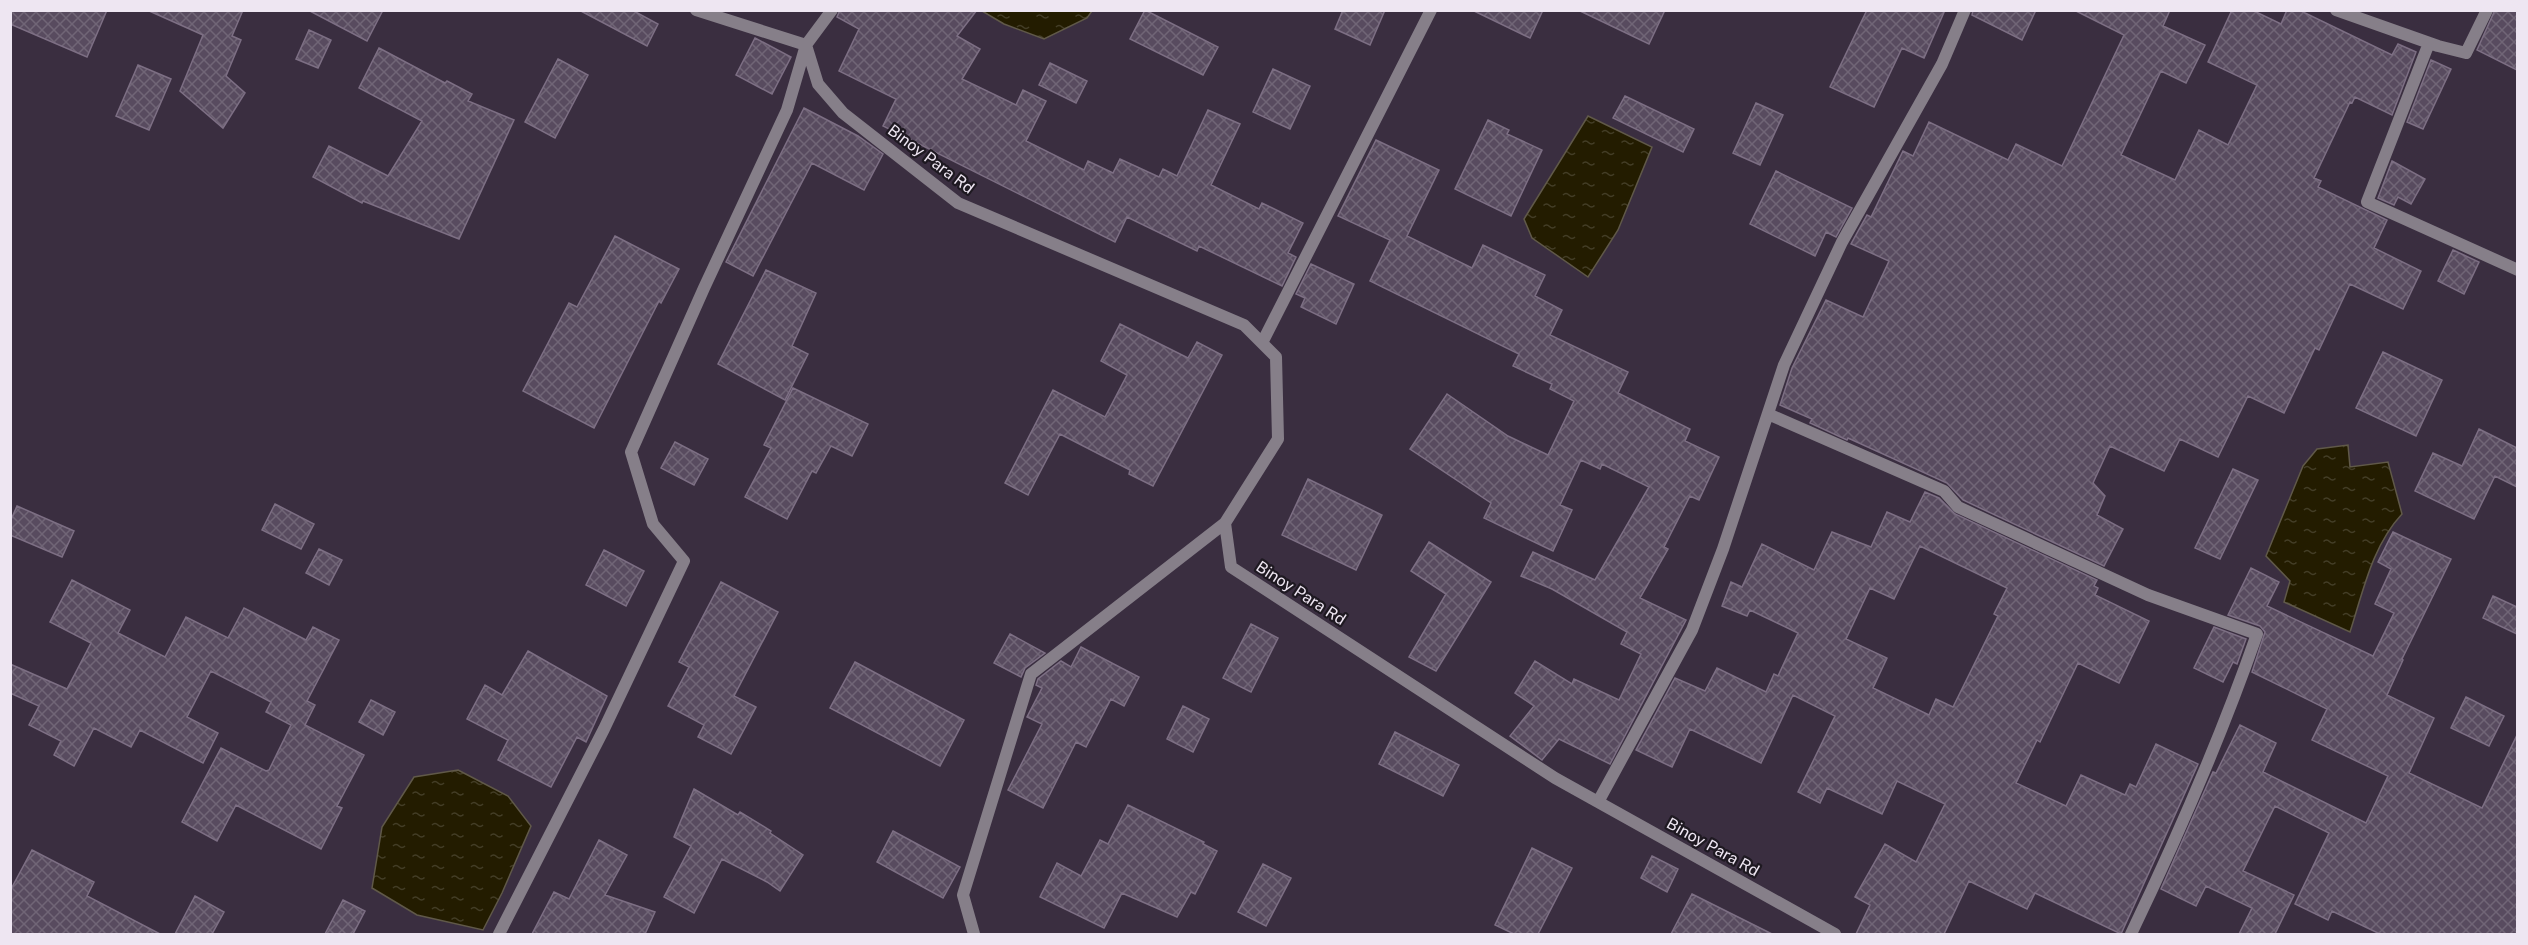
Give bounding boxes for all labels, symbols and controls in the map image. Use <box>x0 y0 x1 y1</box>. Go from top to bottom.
street label: Binoy Para Rd <box>884 120 978 198</box>
street label: Binoy Para Rd <box>1253 557 1349 629</box>
street label: Binoy Para Rd <box>1663 814 1763 880</box>

